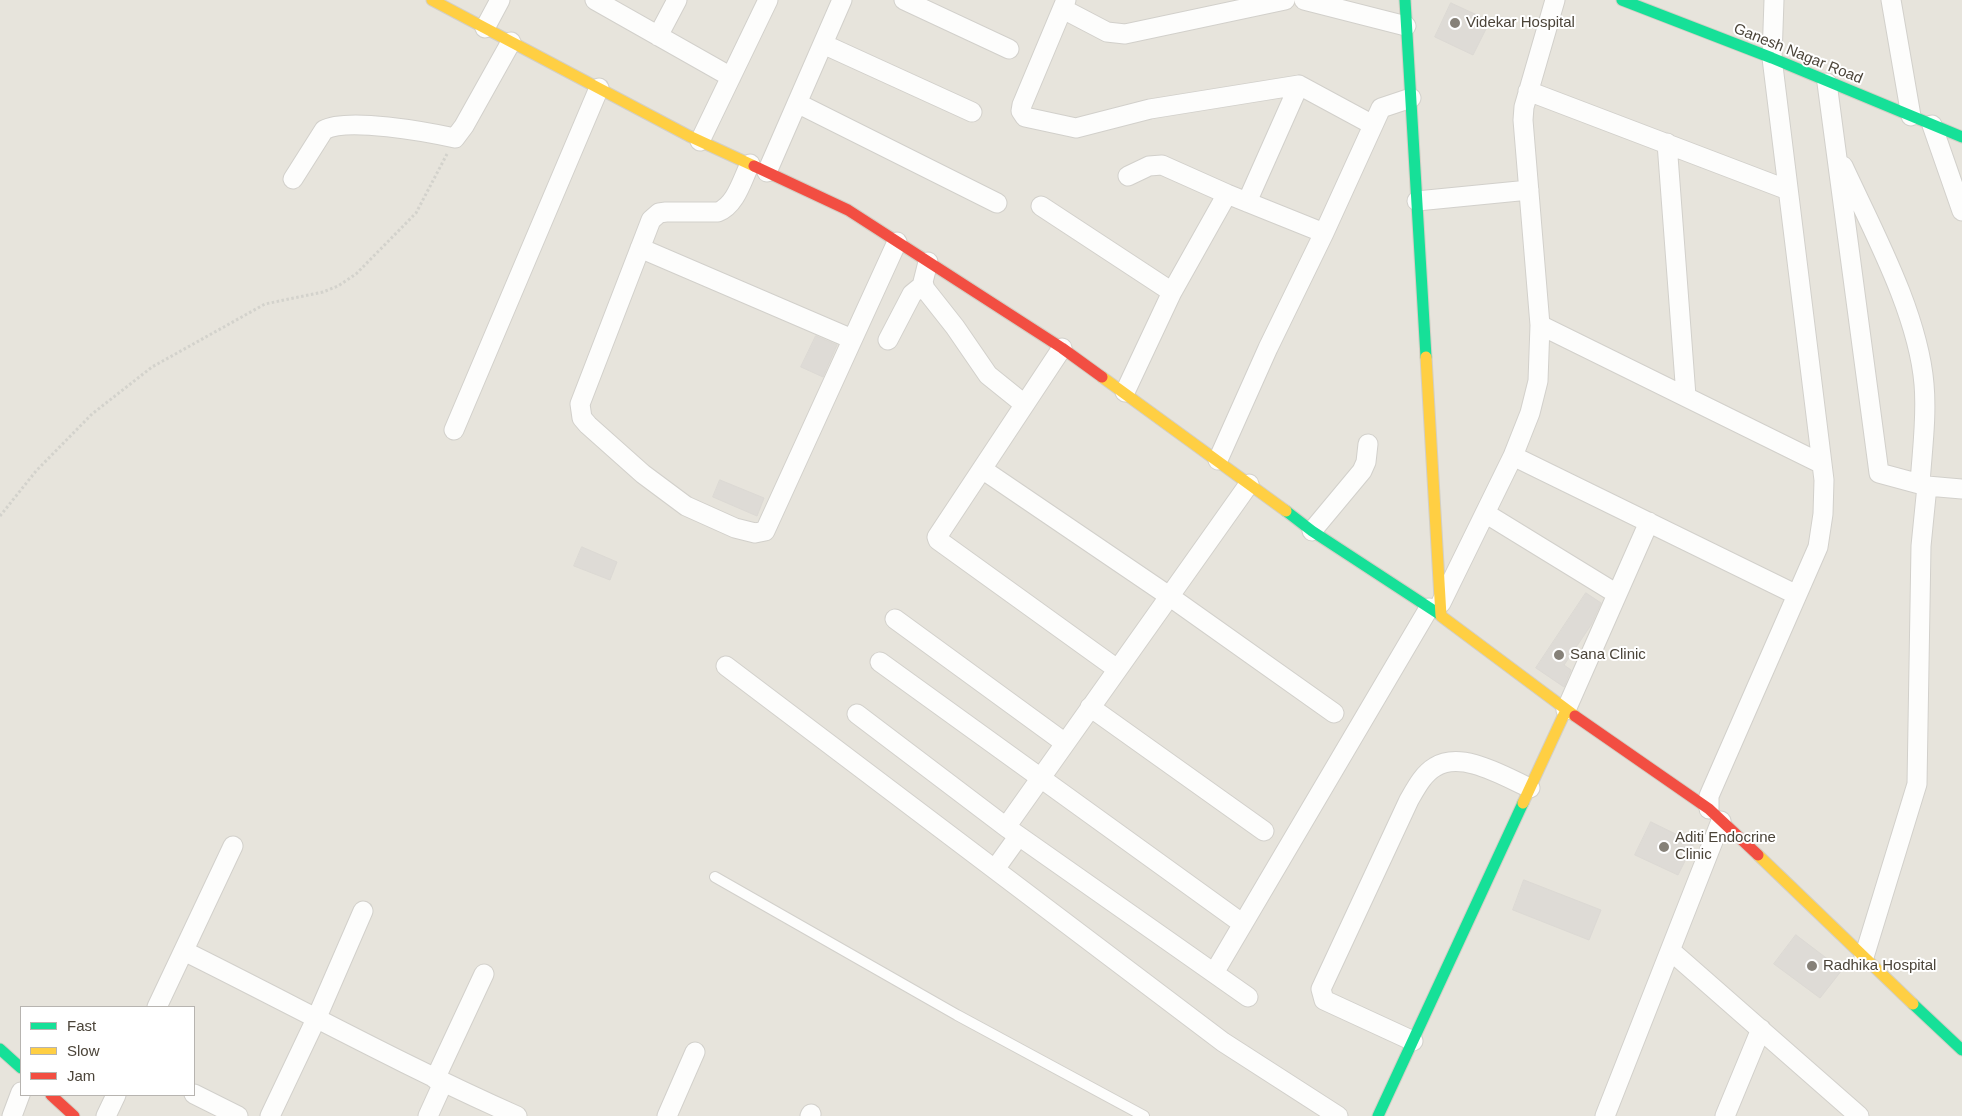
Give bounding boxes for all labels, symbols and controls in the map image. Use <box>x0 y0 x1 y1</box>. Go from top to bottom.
place label: Videkar Hospital <box>1466 14 1575 32</box>
marker: Videkar Hospital <box>1448 16 1462 30</box>
street label: Ganesh Nagar Road <box>1731 20 1865 88</box>
place label: Sana Clinic <box>1570 646 1646 664</box>
marker: Sana Clinic <box>1552 648 1566 662</box>
place label: Aditi Endocrine Clinic <box>1675 829 1776 864</box>
marker: Aditi Endocrine Clinic <box>1657 840 1671 854</box>
place label: Radhika Hospital <box>1823 957 1936 975</box>
marker: Radhika Hospital <box>1805 959 1819 973</box>
legend <box>20 1006 195 1096</box>
text: Fast <box>67 1017 96 1034</box>
text: Slow <box>67 1042 100 1059</box>
text: Jam <box>67 1067 95 1084</box>

